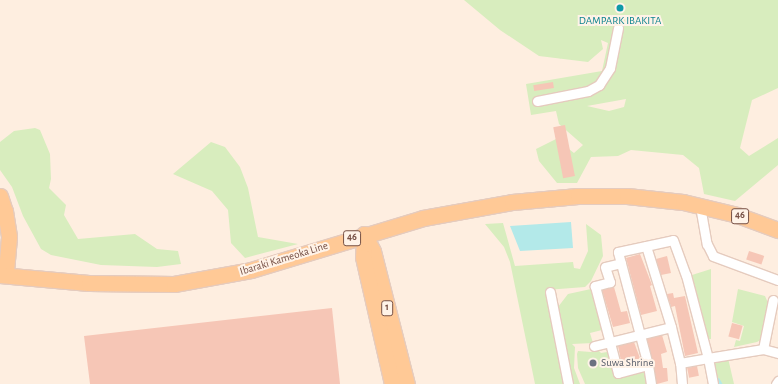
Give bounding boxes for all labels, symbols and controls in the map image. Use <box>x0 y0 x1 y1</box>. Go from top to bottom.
marker: DAMPARK IBAKITA <box>615 3 625 13</box>
place label: DAMPARK IBAKITA <box>579 14 661 28</box>
road number: 46 <box>731 208 749 224</box>
road number: 46 <box>343 230 361 246</box>
street label: Ibaraki Kameoka Line <box>238 239 330 279</box>
road number: 1 <box>381 300 393 316</box>
place label: Suwa Shrine <box>601 356 653 370</box>
marker: Suwa Shrine <box>588 358 598 368</box>

